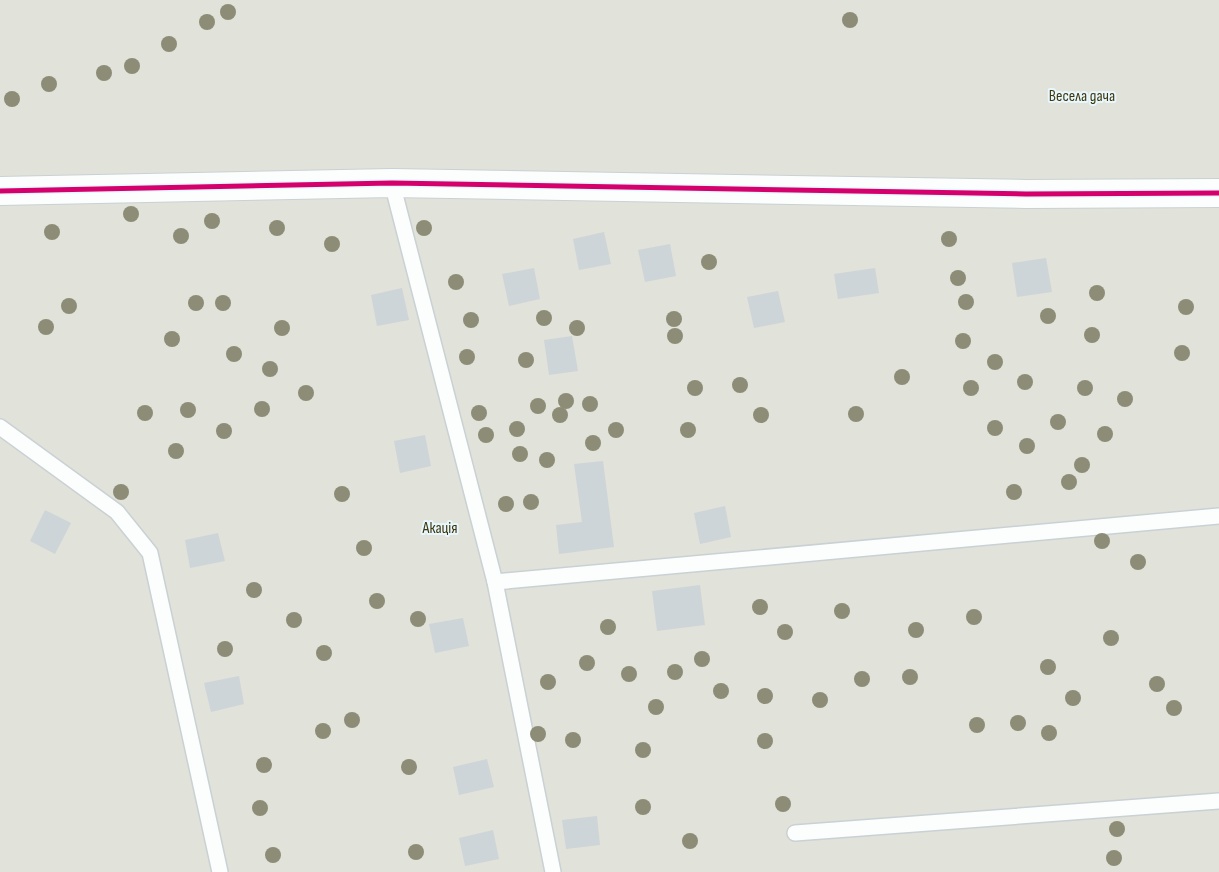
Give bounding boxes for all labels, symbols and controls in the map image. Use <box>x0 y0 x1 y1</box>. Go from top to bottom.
park label: Весела дача <box>1049 87 1115 106</box>
park label: Акація <box>421 519 458 538</box>

